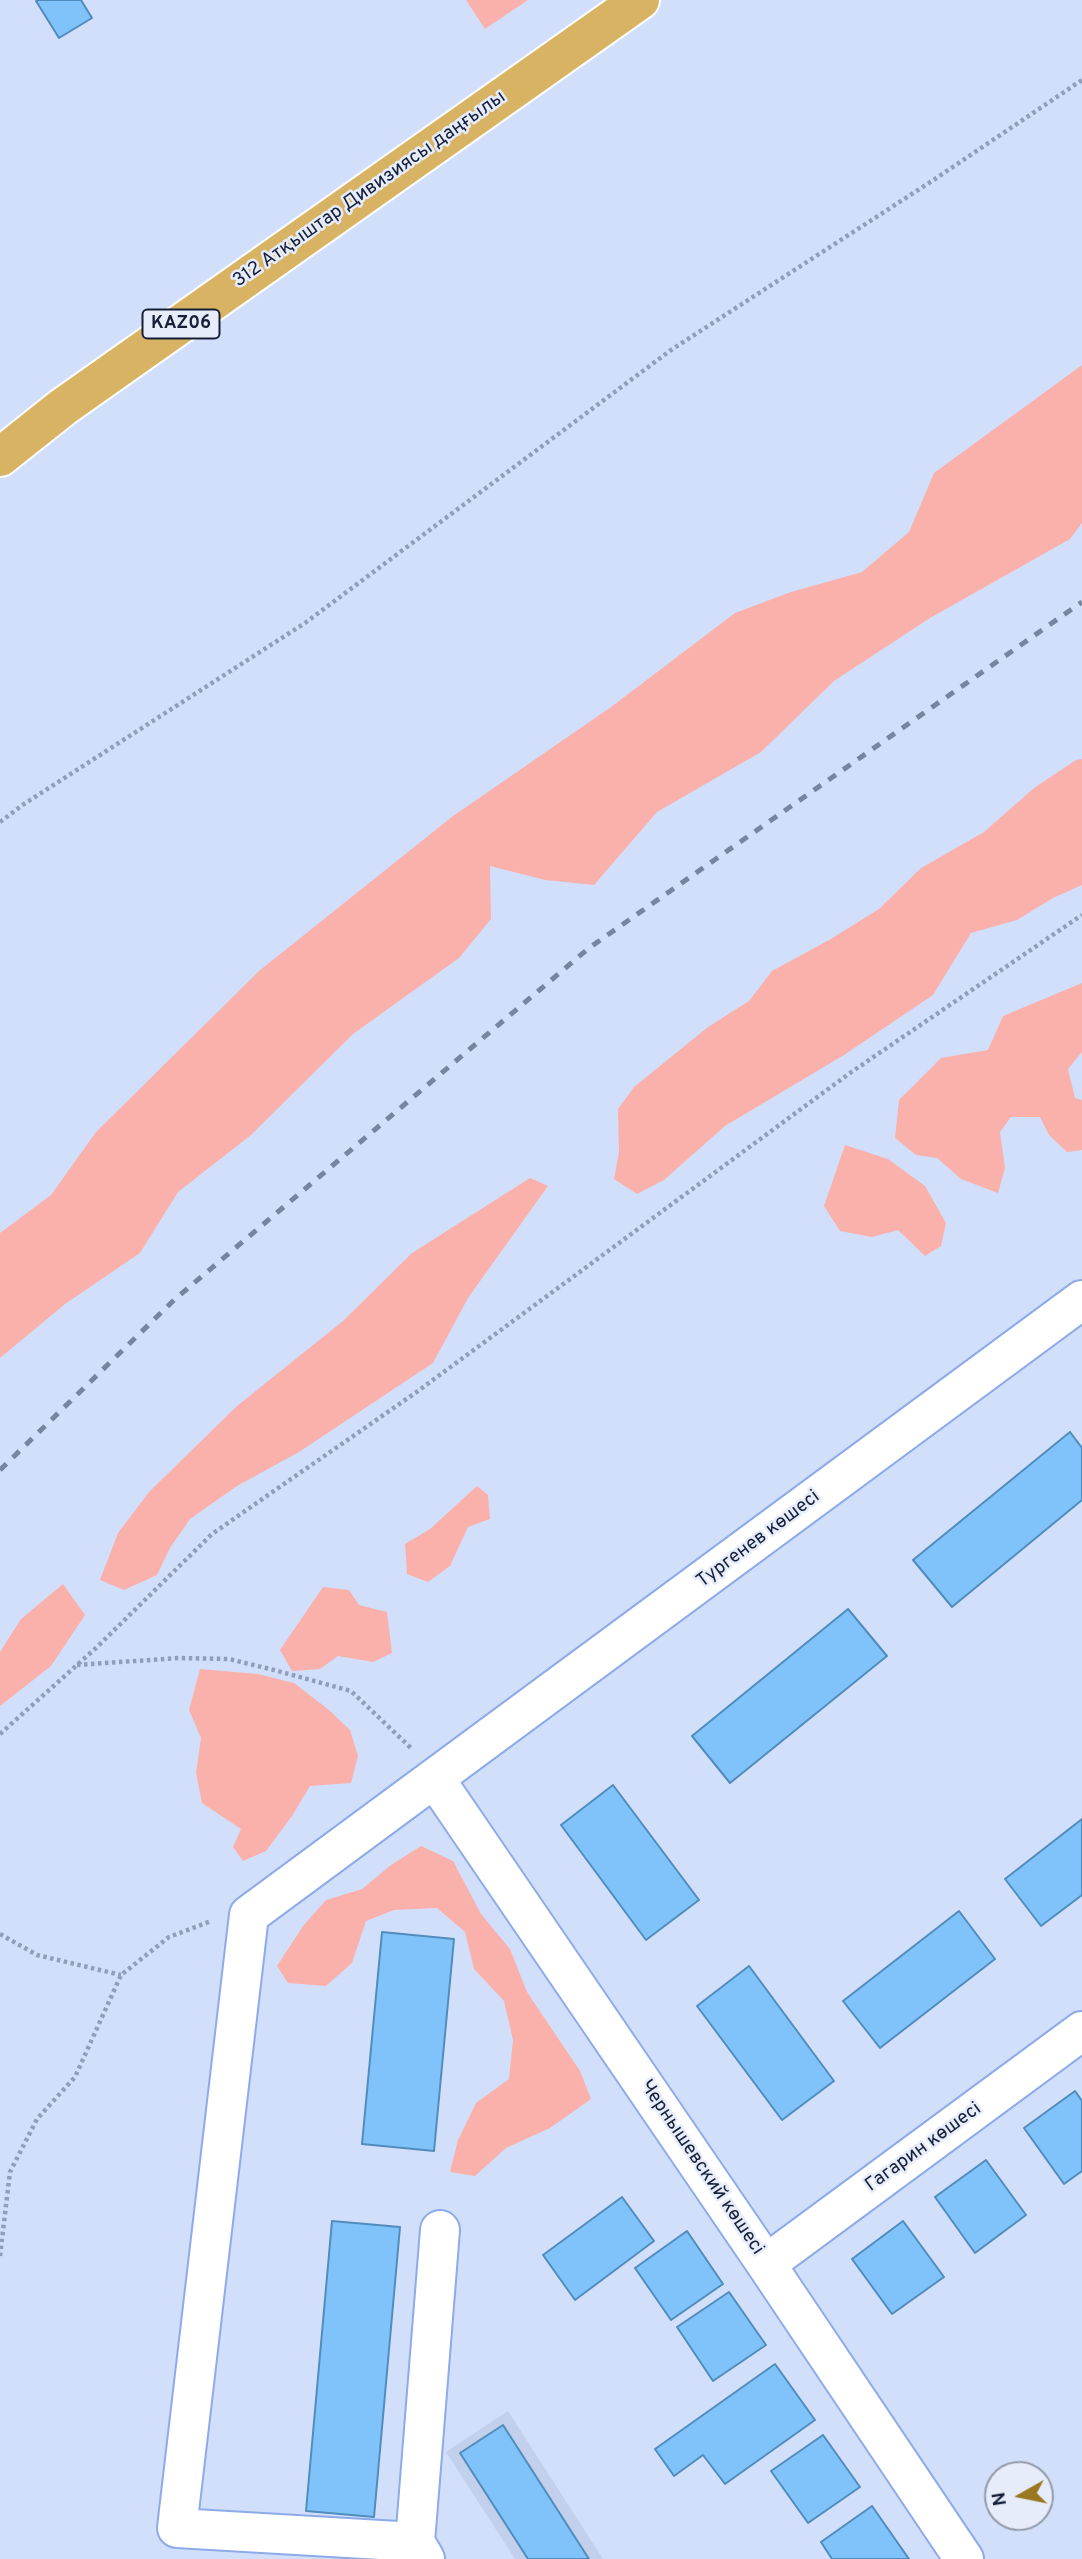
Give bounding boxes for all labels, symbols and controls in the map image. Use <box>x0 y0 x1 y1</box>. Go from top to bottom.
street label: 312 Атқыштар Дивизиясы даңғылы <box>229 87 511 293</box>
road number: KАZ06 <box>142 310 220 338</box>
street label: Тургенев көшесі <box>693 1486 825 1594</box>
street label: Чернышевский көшесі <box>634 2076 768 2260</box>
street label: Гагарин көшесі <box>862 2098 986 2198</box>
north arrow <box>984 2461 1054 2531</box>
text: N <box>987 2490 1013 2508</box>

